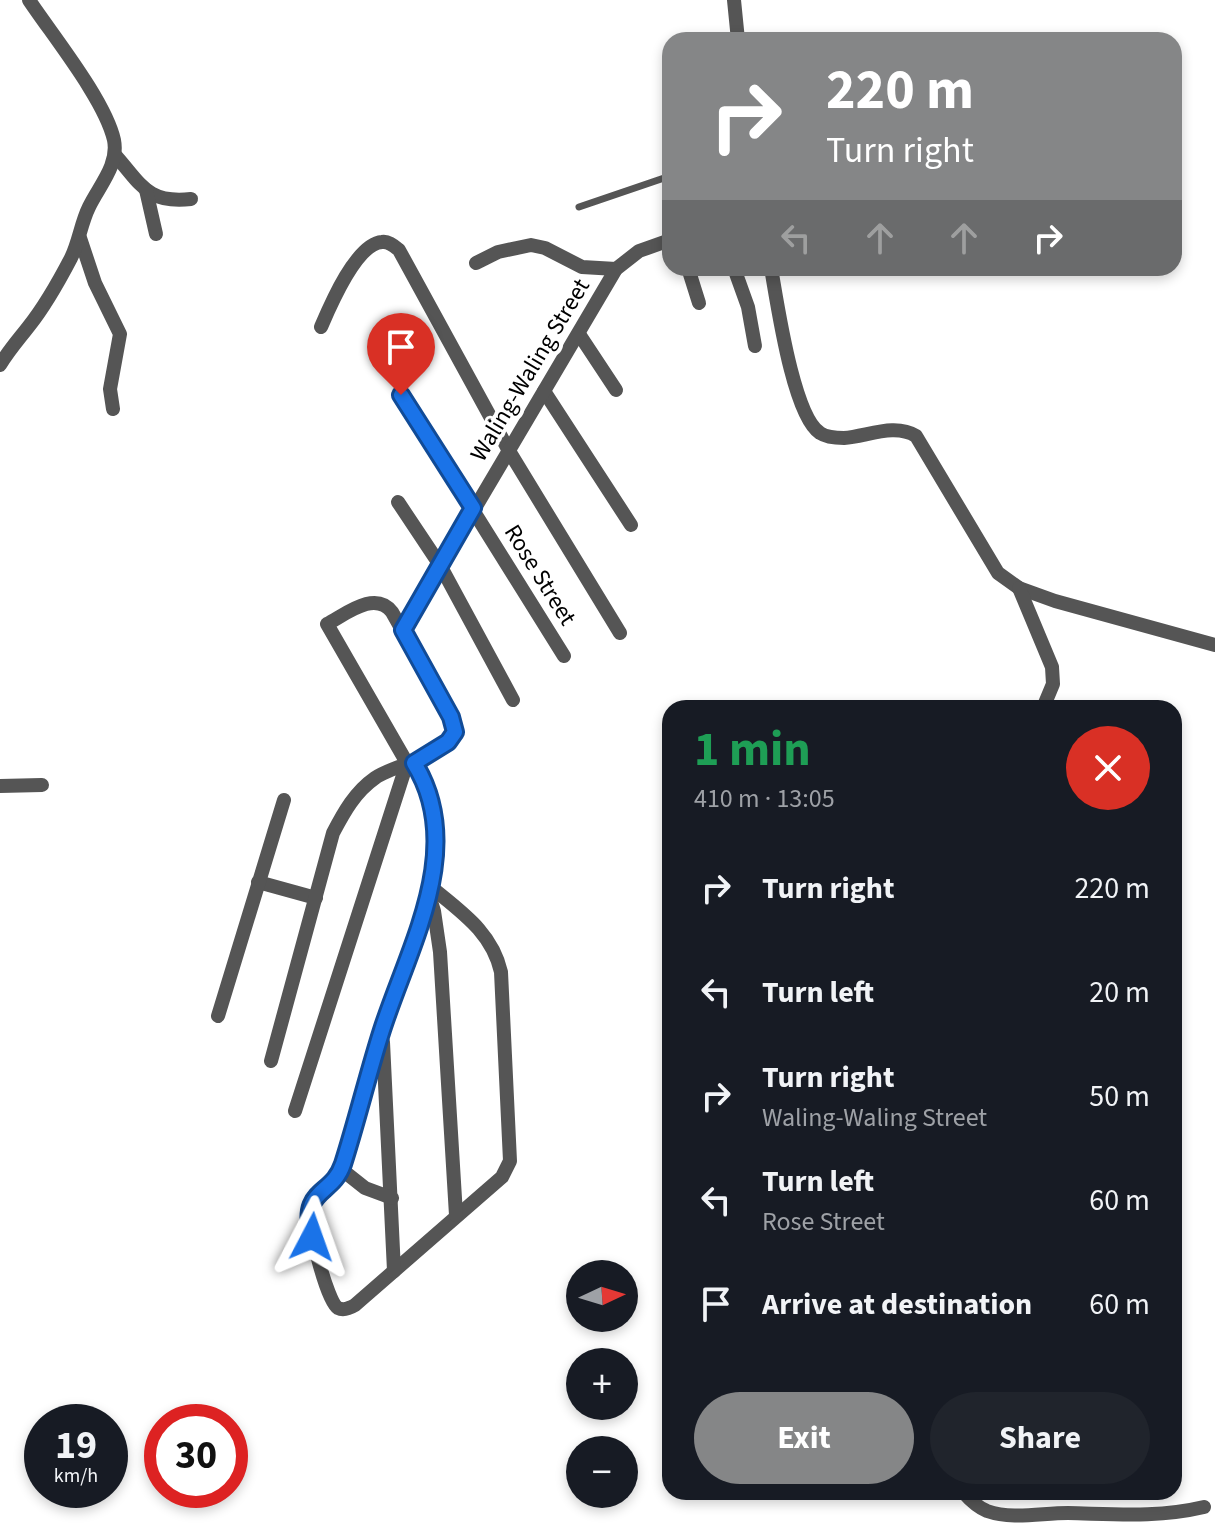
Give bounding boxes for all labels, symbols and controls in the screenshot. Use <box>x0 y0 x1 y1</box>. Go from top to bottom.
text: 220 m <box>826 51 974 130</box>
icon: right <box>694 64 798 168</box>
text: Turn right <box>826 125 974 176</box>
icon: left <box>774 216 818 260</box>
icon: ahead <box>858 216 902 260</box>
icon: ahead <box>942 216 986 260</box>
icon: right <box>1026 216 1070 260</box>
street label: Waling-Waling Street <box>461 272 599 468</box>
pin <box>367 313 435 395</box>
icon: arrive <box>379 325 423 369</box>
street label: Rose Street <box>495 518 585 632</box>
text: 1 min <box>694 716 811 784</box>
button: close <box>1066 726 1150 810</box>
text: 410 m · 13:05 <box>694 780 835 817</box>
icon: right <box>694 866 738 910</box>
text: Turn right <box>762 867 894 910</box>
text: 220 m <box>1074 867 1150 910</box>
icon: left <box>694 970 738 1014</box>
text: Turn left <box>762 971 874 1014</box>
text: 20 m <box>1089 971 1150 1014</box>
text: Turn right <box>762 1056 894 1099</box>
icon: right <box>694 1074 738 1118</box>
text: 50 m <box>1089 1075 1150 1118</box>
text: Waling-Waling Street <box>762 1099 987 1136</box>
text: Turn left <box>762 1160 874 1203</box>
icon: left <box>694 1178 738 1222</box>
text: 60 m <box>1089 1179 1150 1222</box>
position arrow <box>270 1195 354 1279</box>
text: Rose Street <box>762 1203 885 1240</box>
north arrow <box>566 1260 638 1332</box>
map controls <box>566 1260 638 1508</box>
icon: arrive <box>694 1282 738 1326</box>
text: Arrive at destination <box>762 1283 1032 1326</box>
text: 60 m <box>1089 1283 1150 1326</box>
button: + <box>566 1348 638 1420</box>
button: Exit <box>694 1392 914 1484</box>
button: Share <box>930 1392 1150 1484</box>
speed limit sign: 30 <box>144 1404 248 1508</box>
text: 19 <box>55 1417 97 1474</box>
button: − <box>566 1436 638 1508</box>
text: km/h <box>54 1462 98 1490</box>

